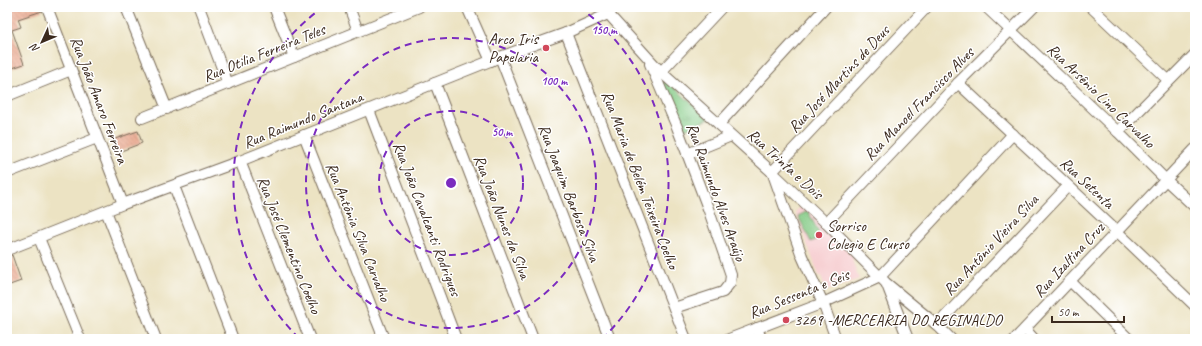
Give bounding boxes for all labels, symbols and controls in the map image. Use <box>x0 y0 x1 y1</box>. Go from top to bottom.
street label: Rua Otilia Ferreira Teles <box>200 19 329 87</box>
street label: Rua José Martins de Deus <box>784 20 895 137</box>
north arrow <box>22 22 62 62</box>
text: 150 m <box>591 22 618 38</box>
place label: Arco Iris Papelaria <box>489 29 540 67</box>
street label: Rua João Amaro Ferreira <box>66 34 133 167</box>
street label: Rua Arsênio Lino Carvalho <box>1043 39 1160 154</box>
text: N <box>26 40 42 56</box>
street label: Rua Manoel Francisco Alves <box>860 42 979 165</box>
marker: Arco Iris Papelaria <box>541 43 551 53</box>
text: 100 m <box>541 73 568 89</box>
street label: Rua Raimundo Santana <box>240 86 367 153</box>
street label: Rua Maria de Belém Teixeira Coelho <box>597 88 684 274</box>
street label: Rua Raimundo Alves Araújo <box>682 120 751 265</box>
street label: Rua Joaquim Barbosa Silva <box>534 121 605 266</box>
text: 50 m <box>492 124 513 140</box>
street label: Rua Trinta e Dois <box>743 125 828 204</box>
street label: Rua João Cavalcanti Rodrigues <box>388 139 466 300</box>
street label: Rua João Nunes da Silva <box>469 152 535 283</box>
street label: Rua Setenta <box>1056 153 1119 214</box>
street label: Rua Antônia Silva Carvalho <box>321 160 395 306</box>
street label: Rua José Clementino Coelho <box>252 173 326 318</box>
centre of rings <box>444 176 458 190</box>
street label: Rua Antônio Vieira Silva <box>939 189 1044 300</box>
place label: Sorriso Colegio E Curso <box>827 216 910 254</box>
street label: Rua Izaltina Cruz <box>1029 218 1109 302</box>
marker: Sorriso Colegio E Curso <box>814 230 824 240</box>
street label: Rua Sessenta e Seis <box>746 264 853 323</box>
scale bar <box>1052 298 1124 324</box>
text: 50 m <box>1058 304 1080 320</box>
place label: 3269 -MERCEARIA DO REGINALDO <box>794 310 1004 330</box>
marker: 3269 -MERCEARIA DO REGINALDO <box>781 315 791 325</box>

